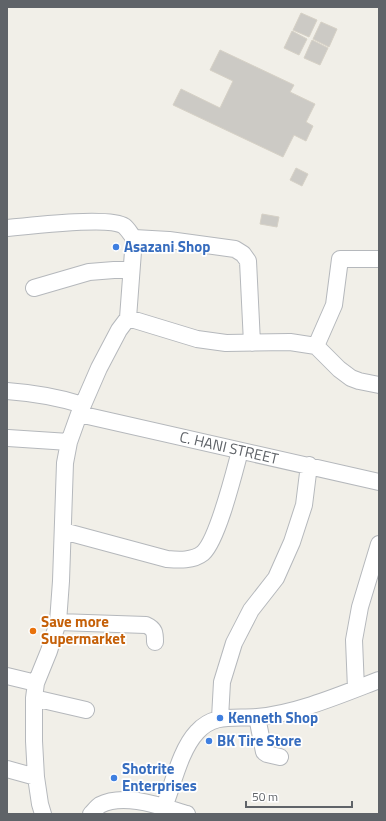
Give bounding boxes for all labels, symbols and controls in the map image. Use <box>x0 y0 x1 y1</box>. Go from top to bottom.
place label: Asazani Shop <box>124 235 210 258</box>
marker: Asazani Shop <box>111 242 121 252</box>
street label: C. HANI STREET <box>177 425 281 470</box>
place label: Save more Supermarket <box>41 610 126 650</box>
marker: Save more Supermarket <box>28 626 38 636</box>
place label: Kenneth Shop <box>228 706 318 729</box>
marker: Kenneth Shop <box>215 713 225 723</box>
place label: BK Tire Store <box>217 729 302 752</box>
marker: BK Tire Store <box>204 736 214 746</box>
place label: Shotrite Enterprises <box>122 757 197 797</box>
marker: Shotrite Enterprises <box>109 773 119 783</box>
scale bar <box>246 783 352 809</box>
text: 50 m <box>252 787 278 806</box>

